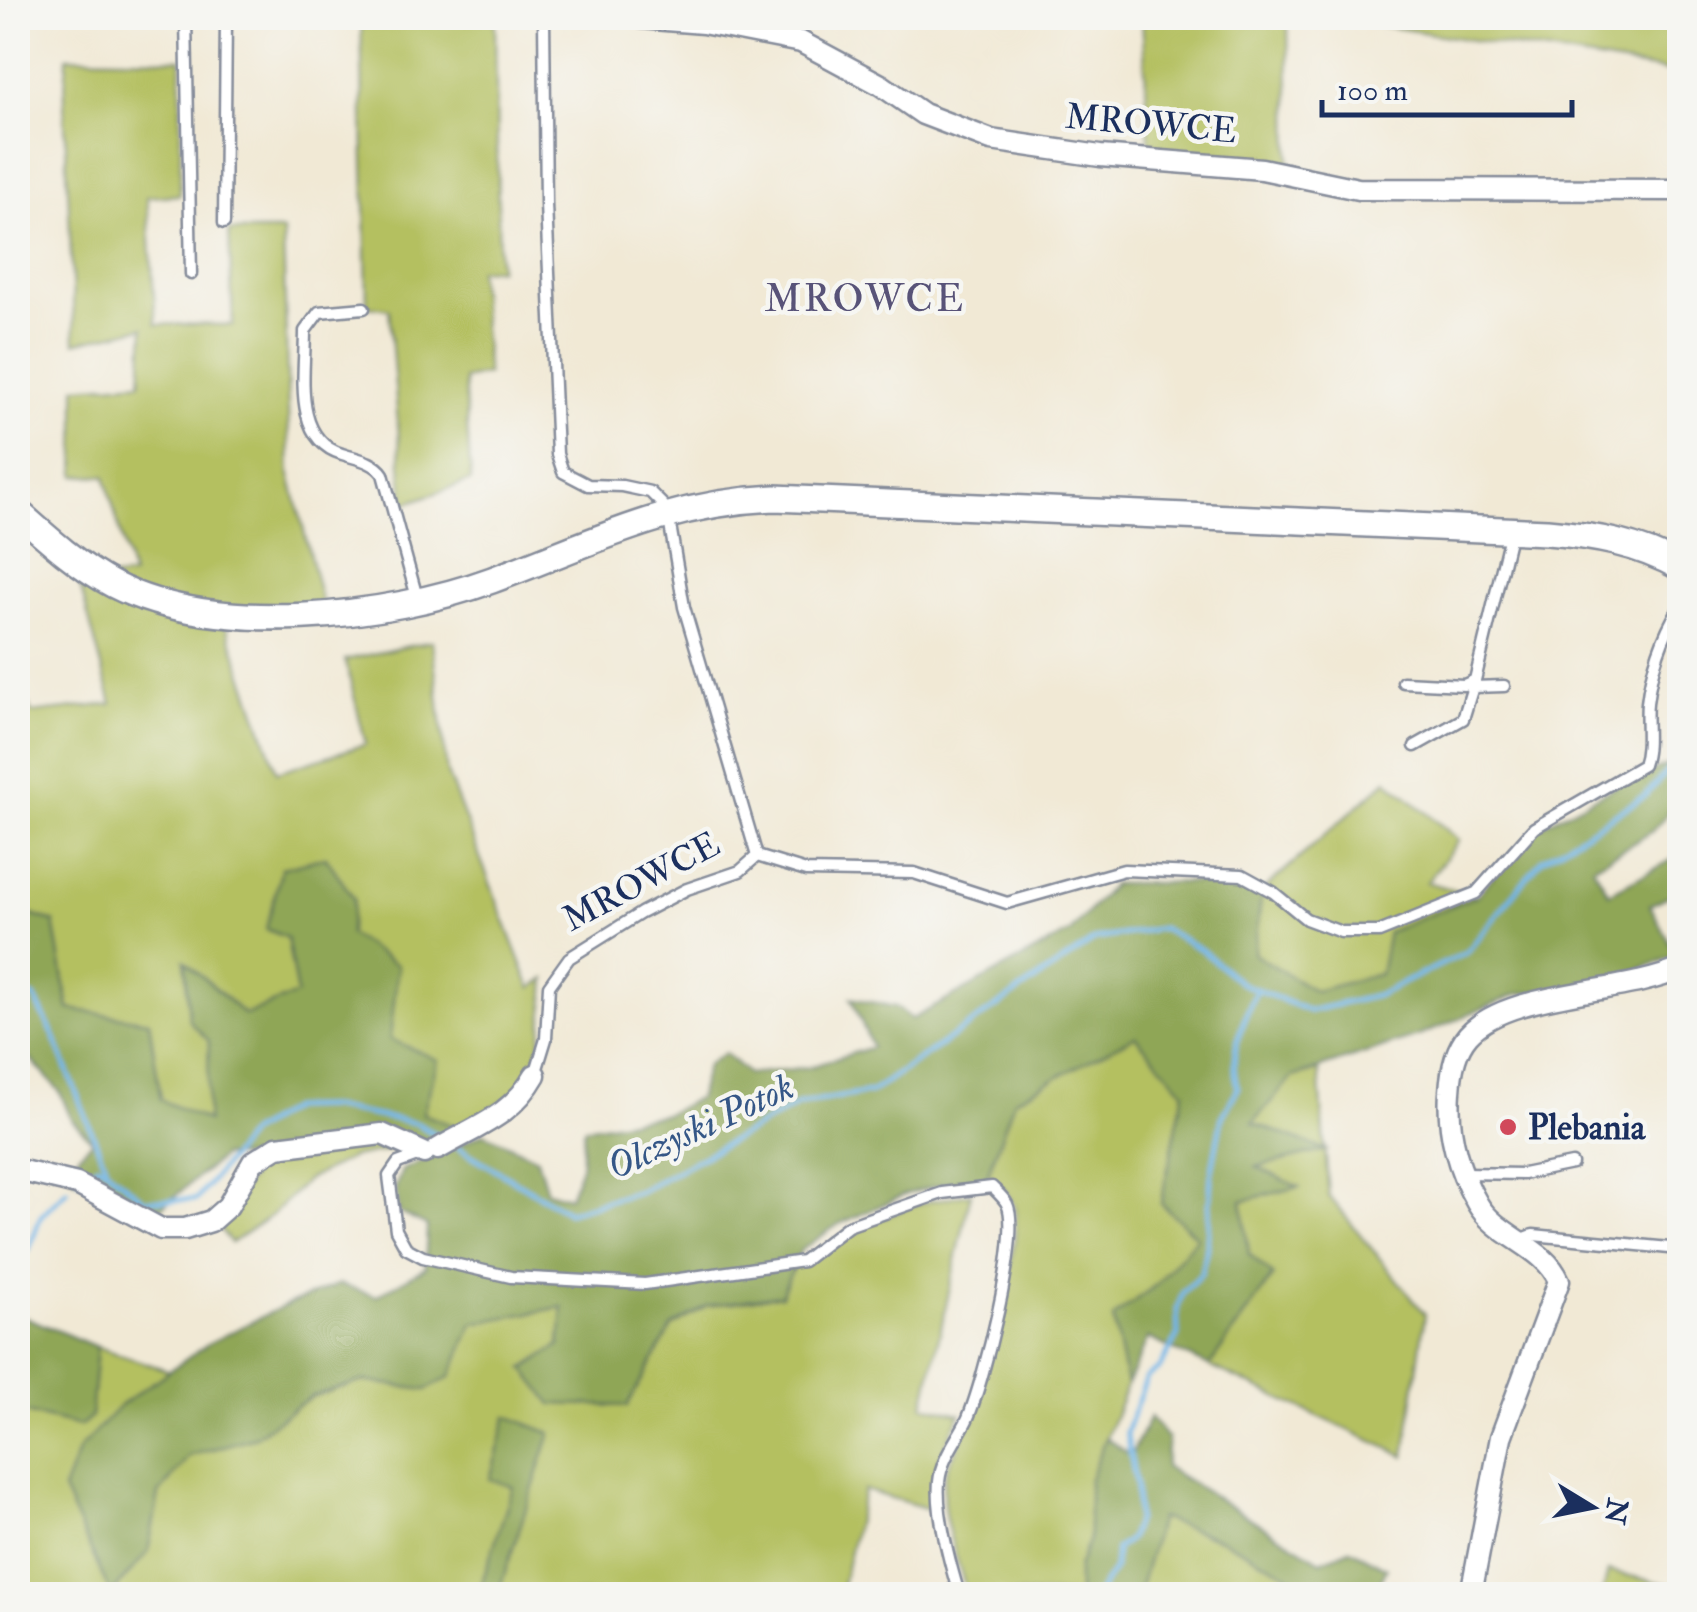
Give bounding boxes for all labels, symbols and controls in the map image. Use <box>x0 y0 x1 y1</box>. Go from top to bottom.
scale bar <box>1322 55 1572 117</box>
text: 100 m <box>1337 72 1408 109</box>
street label: MROWCE <box>1064 95 1238 153</box>
district label: MROWCE <box>764 275 966 323</box>
street label: MROWCE <box>555 822 727 942</box>
water label: Olczyski Potok <box>599 1063 801 1191</box>
place label: Plebania <box>1528 1106 1647 1150</box>
marker: Plebania <box>1497 1116 1519 1138</box>
north arrow <box>1542 1457 1642 1557</box>
text: N <box>1596 1495 1635 1527</box>

